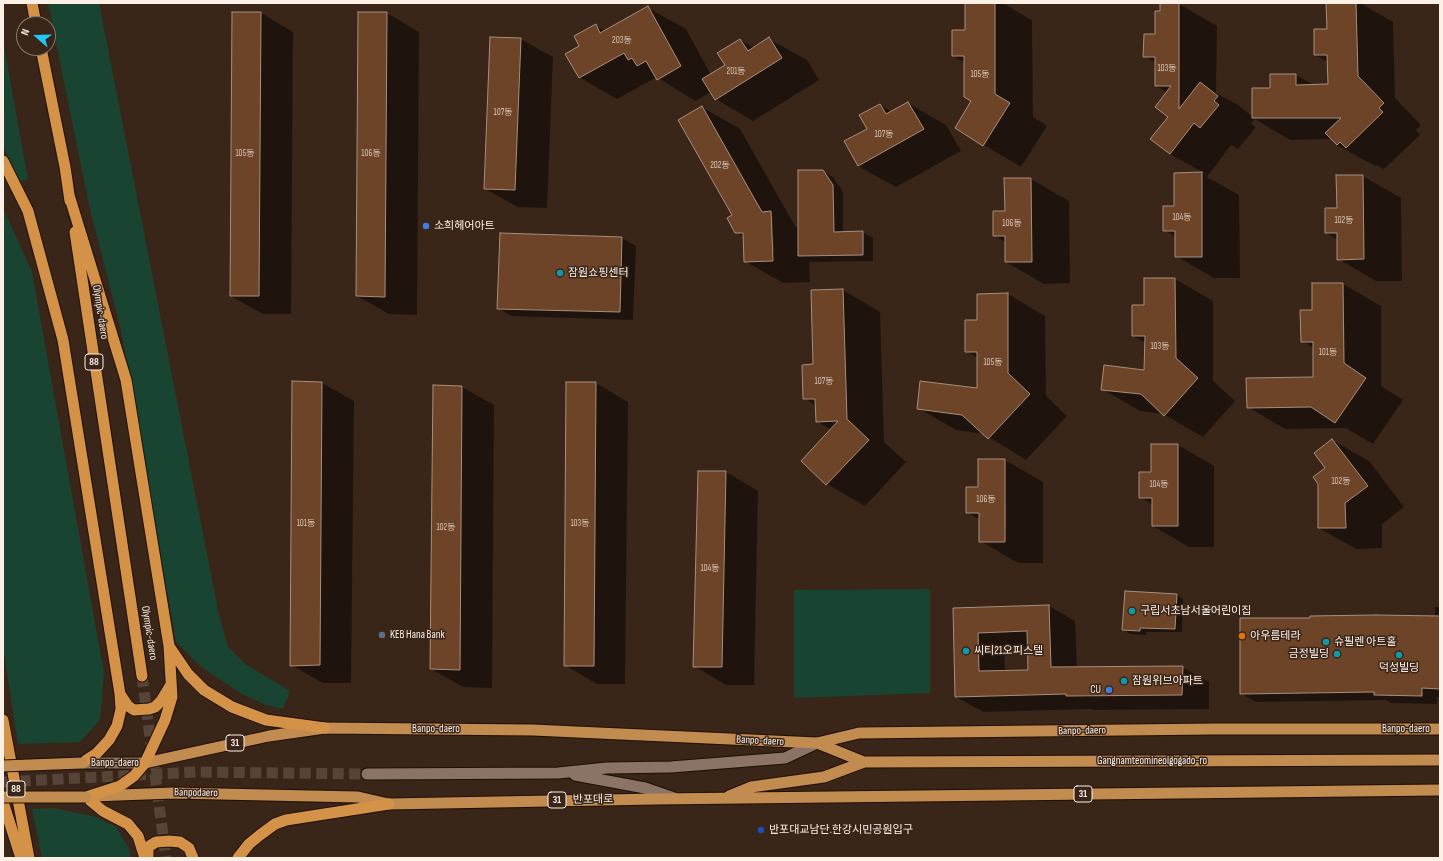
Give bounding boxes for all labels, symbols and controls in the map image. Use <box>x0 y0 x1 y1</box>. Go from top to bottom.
north arrow <box>16 16 56 56</box>
text: N <box>18 27 32 37</box>
house number: 203동 <box>612 36 632 46</box>
house number: 103동 <box>1157 64 1177 74</box>
house number: 201동 <box>726 67 746 77</box>
house number: 105동 <box>970 70 990 80</box>
house number: 107동 <box>493 108 513 118</box>
house number: 107동 <box>874 130 894 140</box>
house number: 105동 <box>235 149 255 159</box>
house number: 106동 <box>361 149 381 159</box>
house number: 202동 <box>710 161 730 171</box>
house number: 104동 <box>1172 213 1192 223</box>
house number: 102동 <box>1334 216 1354 226</box>
place label: 소희헤어아트 <box>434 219 495 233</box>
house number: 106동 <box>1002 219 1022 229</box>
marker: 소희헤어아트 <box>421 221 431 231</box>
place label: 잠원쇼핑센터 <box>568 266 629 280</box>
marker: 잠원쇼핑센터 <box>555 268 565 278</box>
street label: Olympic-daero <box>89 284 111 340</box>
house number: 103동 <box>1150 342 1170 352</box>
house number: 101동 <box>1319 348 1337 358</box>
road number: 88 <box>85 354 103 370</box>
house number: 105동 <box>983 358 1003 368</box>
house number: 107동 <box>814 377 834 387</box>
house number: 102동 <box>1331 477 1351 487</box>
house number: 104동 <box>1149 480 1169 490</box>
house number: 106동 <box>976 495 996 505</box>
house number: 101동 <box>297 519 315 529</box>
house number: 103동 <box>570 519 590 529</box>
house number: 102동 <box>436 523 456 533</box>
house number: 104동 <box>700 564 720 574</box>
place label: 구립서초남서울어린이집 <box>1140 604 1251 618</box>
street label: Olympic-daero <box>138 605 160 661</box>
marker: 구립서초남서울어린이집 <box>1127 606 1137 616</box>
place label: KEB Hana Bank <box>390 628 445 642</box>
place label: 아우름테라 <box>1250 629 1301 643</box>
marker: KEB Hana Bank <box>377 630 387 640</box>
marker: 아우름테라 <box>1237 631 1247 641</box>
place label: 슈필렌 아트홀 <box>1334 635 1396 649</box>
marker: 슈필렌 아트홀 <box>1321 637 1331 647</box>
place label: 씨티21오피스텔 <box>974 644 1043 658</box>
marker: 씨티21오피스텔 <box>961 646 971 656</box>
place label: 금정빌딩 <box>1289 647 1329 661</box>
marker: 금정빌딩 <box>1332 649 1342 659</box>
marker: 덕성빌딩 <box>1394 650 1404 660</box>
place label: 덕성빌딩 <box>1379 661 1419 675</box>
place label: 잠원위브아파트 <box>1132 674 1203 688</box>
marker: 잠원위브아파트 <box>1119 676 1129 686</box>
place label: CU <box>1090 683 1101 697</box>
marker: CU <box>1104 685 1114 695</box>
street label: Banpo-daero <box>412 722 460 736</box>
street label: Banpo-daero <box>1382 722 1430 736</box>
street label: Banpo-daero <box>1058 724 1106 738</box>
street label: Banpo-daero <box>736 733 784 749</box>
road number: 31 <box>226 735 244 751</box>
street label: Gangnamteomineolgogado-ro <box>1097 754 1207 768</box>
street label: Banpo-daero <box>91 756 139 770</box>
road number: 88 <box>7 781 25 797</box>
street label: Banpodaero <box>174 786 218 800</box>
road number: 31 <box>1074 786 1092 802</box>
road number: 31 <box>548 792 566 808</box>
street label: 반포대로 <box>573 793 613 807</box>
place label: 반포대교남단.한강시민공원입구 <box>769 823 913 837</box>
marker: 반포대교남단.한강시민공원입구 <box>756 825 766 835</box>

